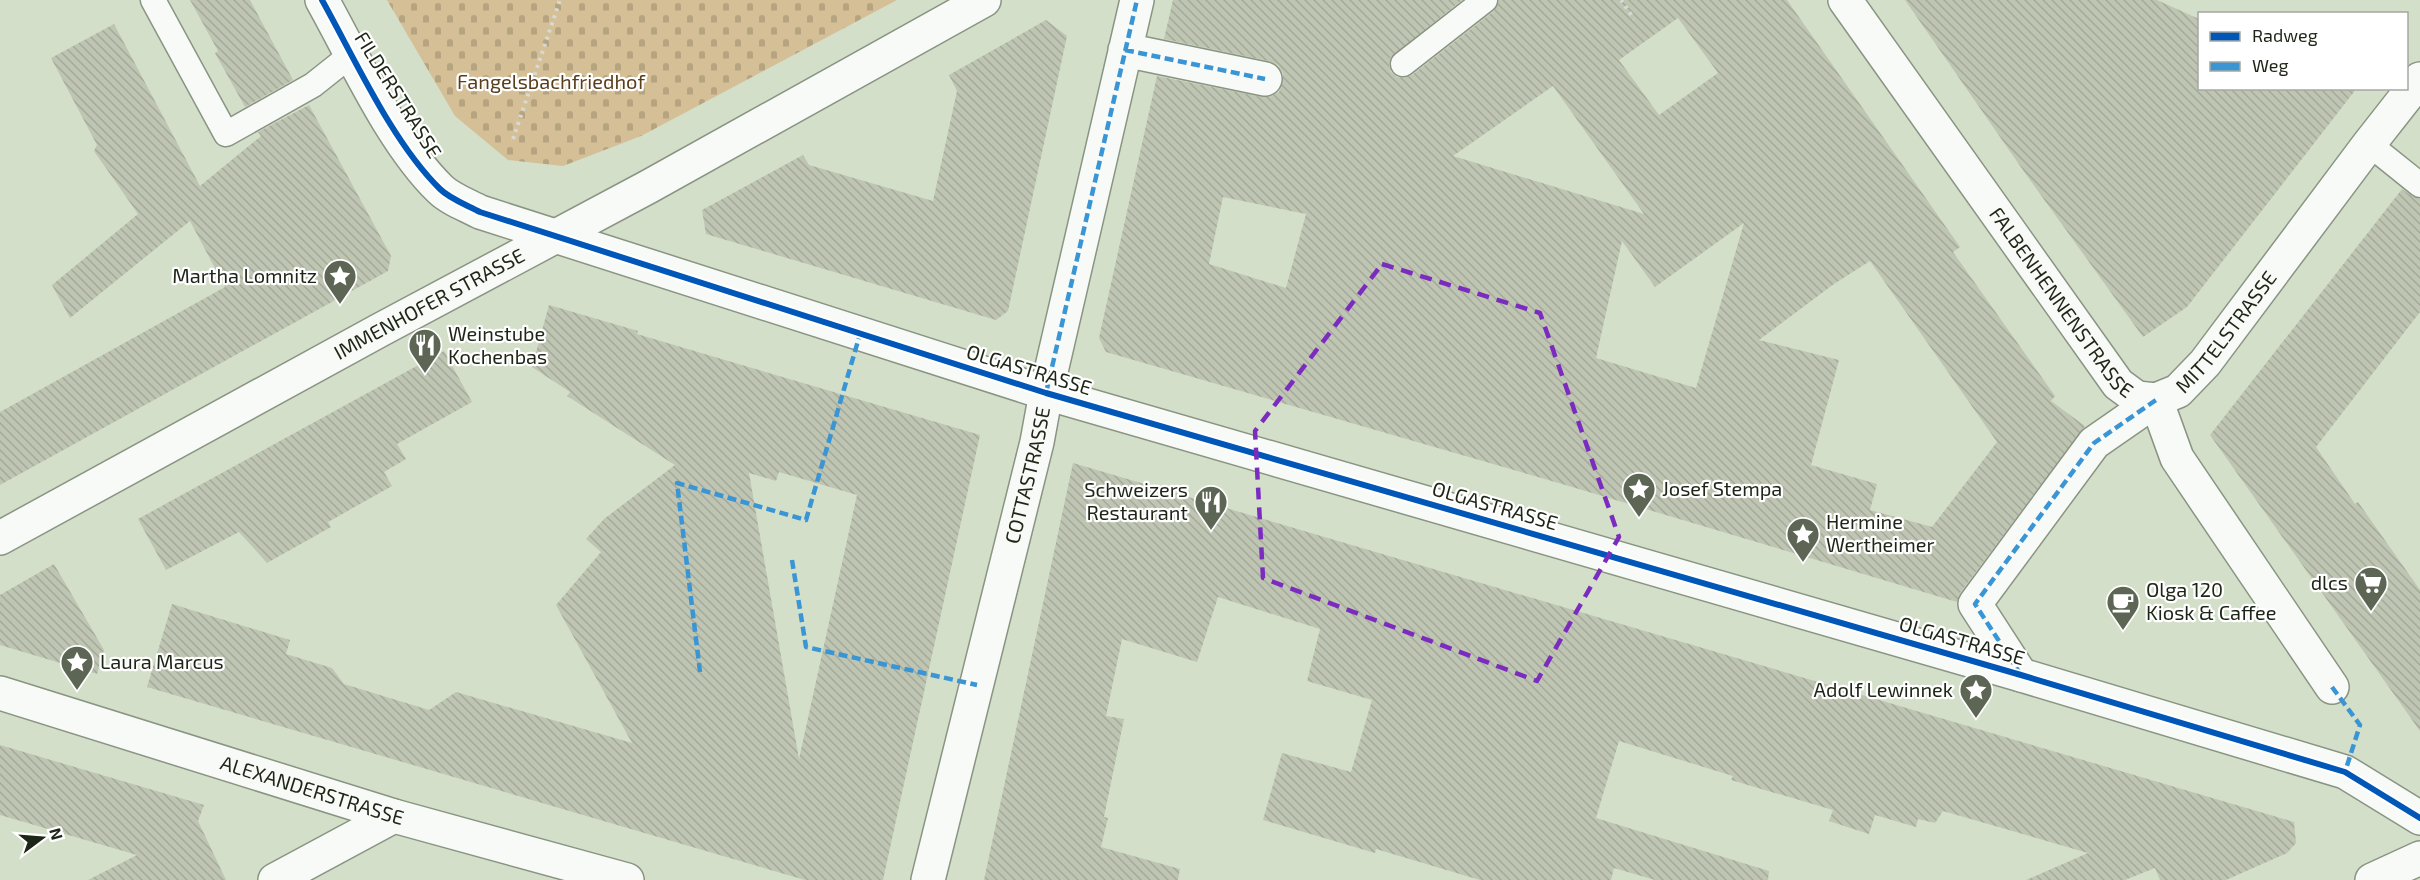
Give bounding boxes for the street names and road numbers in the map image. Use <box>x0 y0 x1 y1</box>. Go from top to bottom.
street label: FILDERSTRASSE <box>350 27 447 162</box>
street label: FALBENHENNENSTRASSE <box>1985 202 2138 402</box>
street label: IMMENHOFER STRASSE <box>329 242 528 364</box>
street label: MITTELSTRASSE <box>2170 266 2281 397</box>
street label: OLGASTRASSE <box>964 339 1095 399</box>
street label: COTTASTRASSE <box>999 405 1054 546</box>
street label: OLGASTRASSE <box>1430 476 1561 534</box>
street label: OLGASTRASSE <box>1897 611 2028 669</box>
street label: ALEXANDERSTRASSE <box>218 750 407 829</box>

